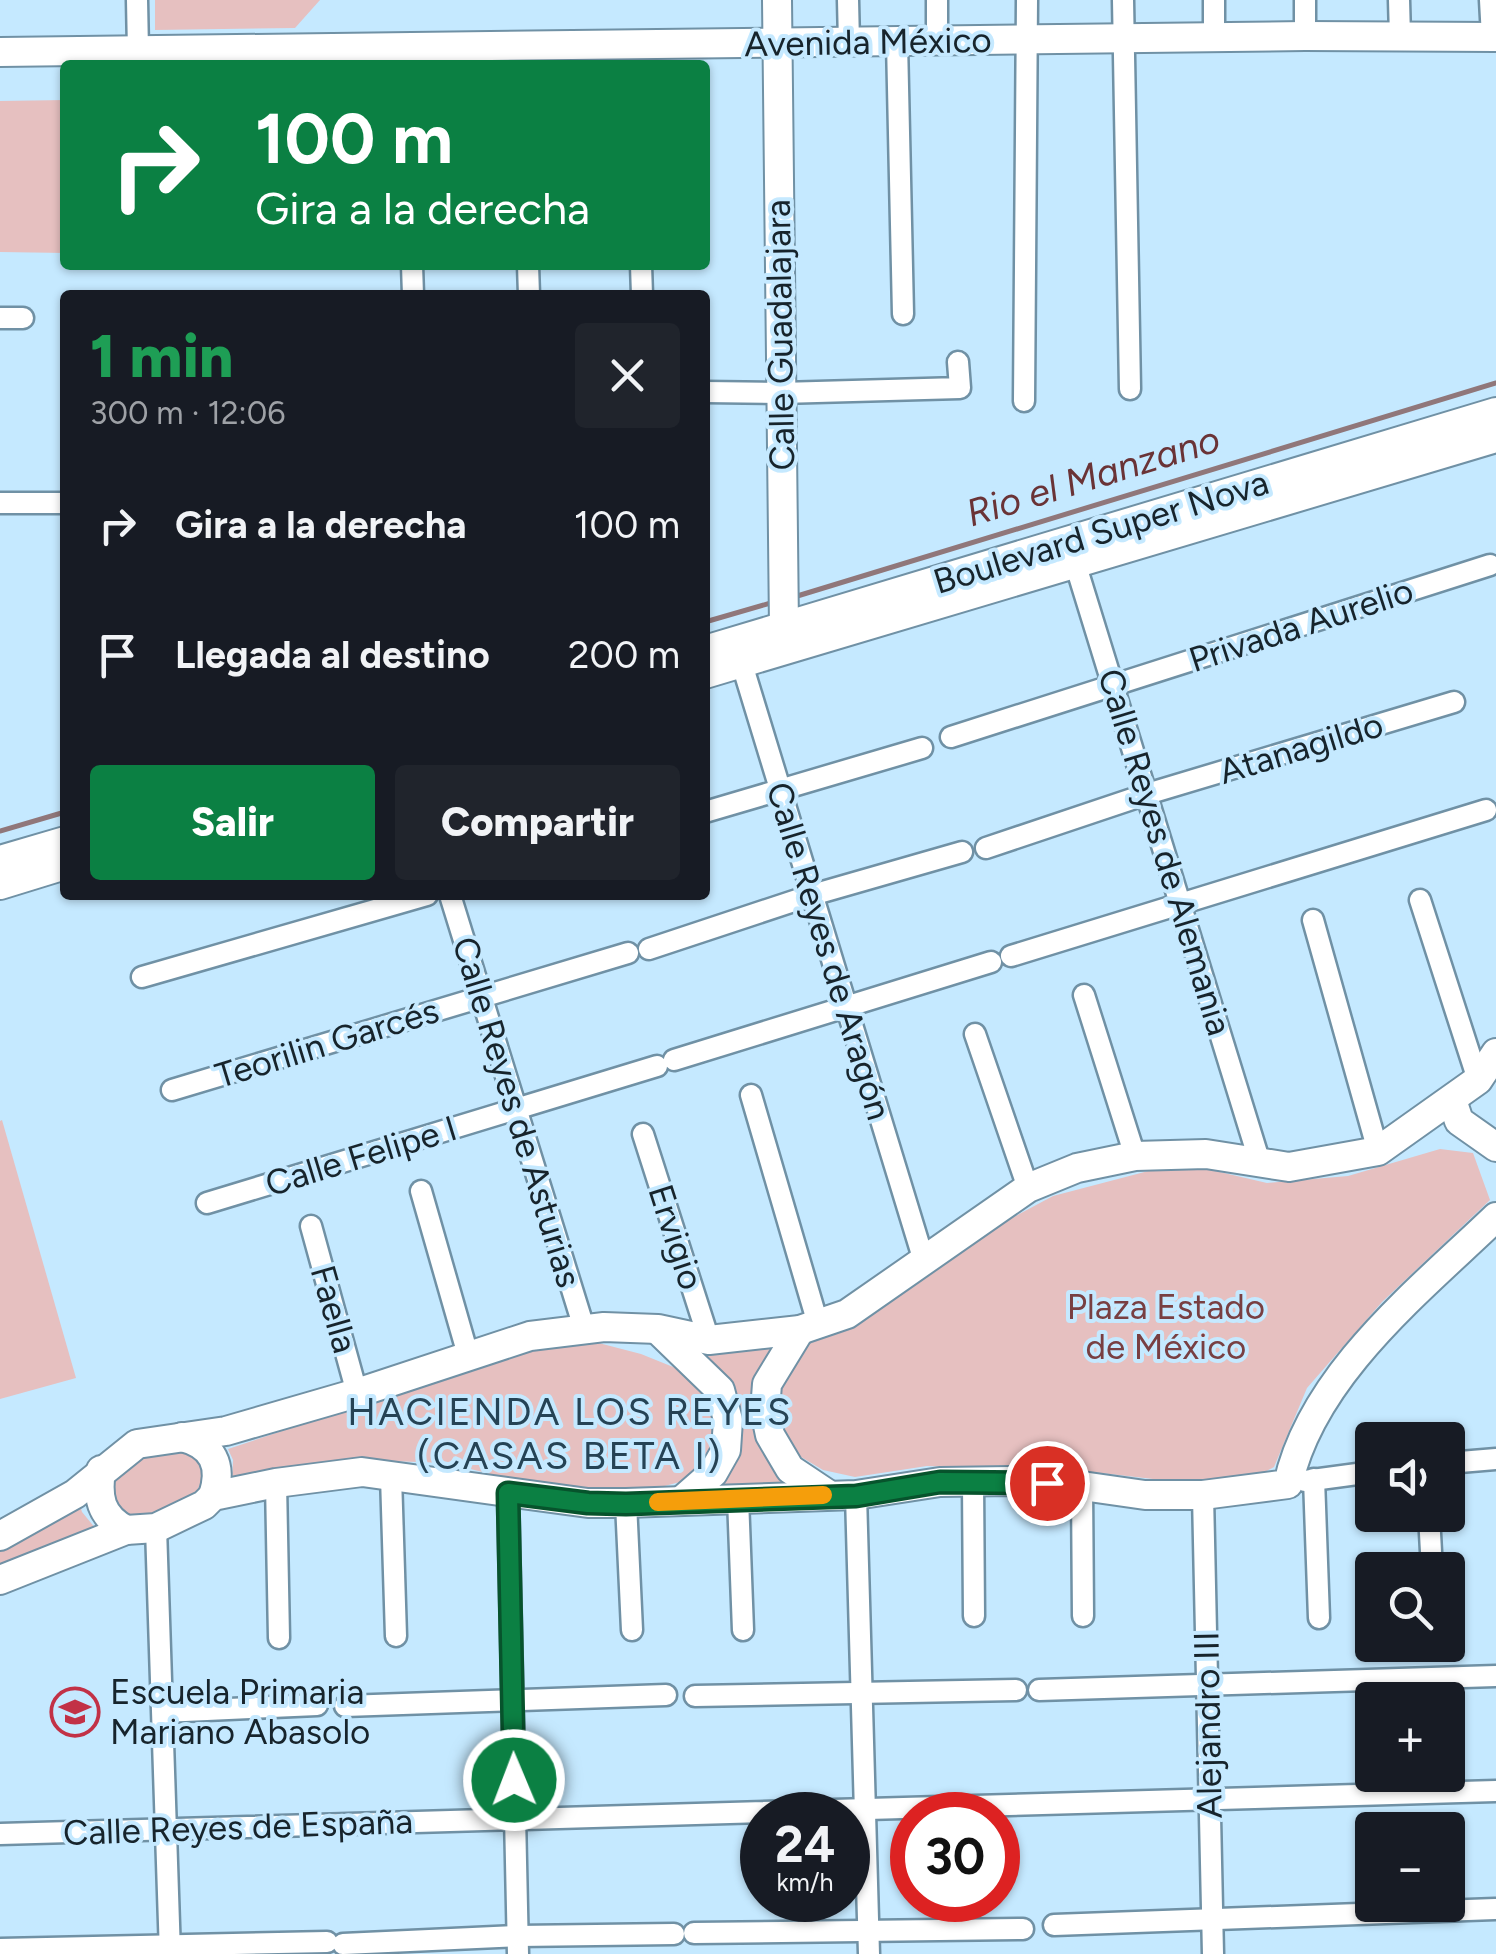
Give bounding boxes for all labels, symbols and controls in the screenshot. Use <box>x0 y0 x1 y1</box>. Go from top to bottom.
street label: Avenida México <box>744 19 992 65</box>
text: 100 m <box>255 96 453 181</box>
icon: right <box>90 100 220 230</box>
text: Gira a la derecha <box>255 181 590 235</box>
street label: Calle Guadalajara <box>757 199 803 471</box>
text: 1 min <box>90 320 233 392</box>
button: close <box>575 323 680 428</box>
text: 300 m · 12:06 <box>90 394 285 432</box>
water label: Rio el Manzano <box>961 416 1225 536</box>
street label: Boulevard Super Nova <box>928 461 1274 603</box>
icon: right <box>90 498 145 553</box>
text: Gira a la derecha <box>175 502 467 548</box>
text: 100 m <box>574 502 680 548</box>
street label: Privada Aurelio <box>1184 569 1418 681</box>
icon: arrive <box>90 628 145 683</box>
text: Llegada al destino <box>175 632 490 678</box>
text: 200 m <box>568 632 680 678</box>
street label: Calle Reyes de Alemania <box>1089 664 1241 1040</box>
street label: Atanagildo <box>1214 703 1388 793</box>
button: Salir <box>90 765 375 880</box>
button: Compartir <box>395 765 680 880</box>
street label: Calle Reyes de Aragón <box>758 777 900 1125</box>
street label: Calle Reyes de Asturias <box>444 932 590 1292</box>
street label: Teorilin Garcés <box>210 989 444 1097</box>
street label: Calle Felipe I <box>260 1107 462 1205</box>
street label: Ervigio <box>639 1179 713 1295</box>
street label: Faella <box>302 1260 366 1358</box>
park label: Plaza Estado de México <box>1067 1286 1265 1368</box>
district label: HACIENDA LOS REYES (CASAS BETA I) <box>347 1389 793 1479</box>
map controls <box>1355 1422 1465 1922</box>
button: sound <box>1355 1422 1465 1532</box>
pin <box>1005 1441 1090 1526</box>
icon: arrive <box>1020 1456 1075 1511</box>
button: search <box>1355 1552 1465 1662</box>
street label: Alejandro III <box>1185 1631 1231 1819</box>
place label: Escuela Primaria Mariano Abasolo <box>110 1671 370 1753</box>
button: + <box>1355 1682 1465 1792</box>
school or university icon: Escuela Primaria Mariano Abasolo <box>49 1686 101 1738</box>
position arrow <box>462 1728 566 1832</box>
speed limit sign: 30 <box>890 1792 1020 1922</box>
street label: Calle Reyes de España <box>62 1800 414 1854</box>
button: − <box>1355 1812 1465 1922</box>
text: 24 <box>775 1814 835 1875</box>
text: km/h <box>776 1867 834 1897</box>

